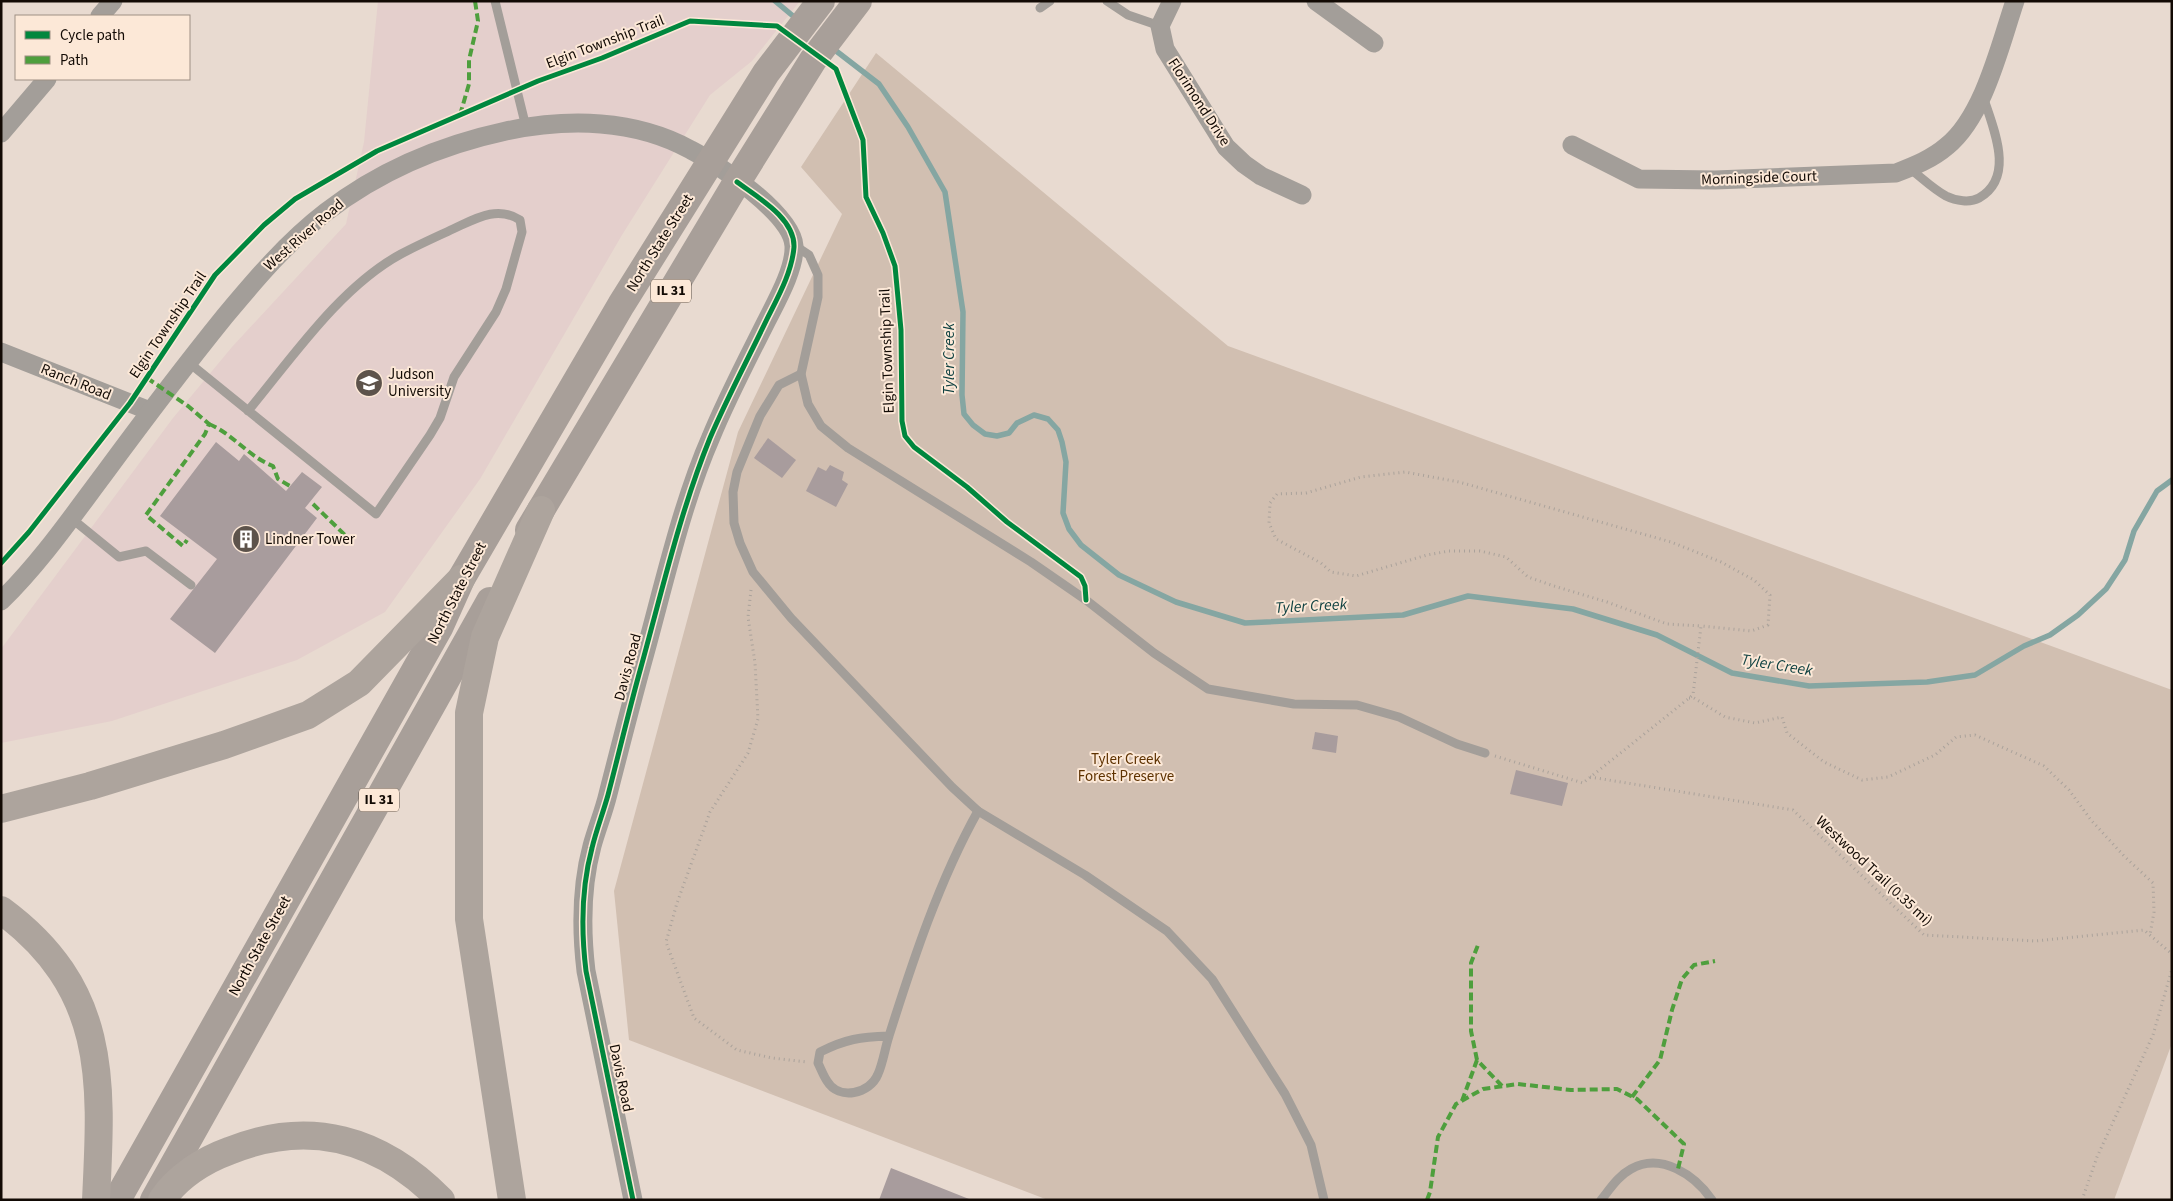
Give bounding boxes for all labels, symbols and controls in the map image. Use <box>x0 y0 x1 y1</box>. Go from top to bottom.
street label: Elgin Township Trail <box>543 10 667 74</box>
legend <box>15 15 190 80</box>
text: Cycle path <box>60 25 125 46</box>
text: Path <box>60 50 88 71</box>
street label: Florimond Drive <box>1163 54 1235 150</box>
street label: Morningside Court <box>1701 165 1817 191</box>
street label: North State Street <box>621 190 699 296</box>
street label: West River Road <box>259 194 349 276</box>
street label: Elgin Township Trail <box>124 267 212 383</box>
road number: IL 31 <box>651 280 691 302</box>
street label: Elgin Township Trail <box>874 288 900 414</box>
water label: Tyler Creek <box>938 323 960 395</box>
street label: Ranch Road <box>38 358 114 406</box>
place label: Judson University <box>388 364 451 402</box>
school or university icon: Judson University <box>354 368 384 398</box>
building icon: Lindner Tower <box>231 524 261 554</box>
place label: Lindner Tower <box>265 529 356 550</box>
street label: North State Street <box>422 538 492 648</box>
water label: Tyler Creek <box>1274 593 1348 619</box>
street label: Davis Road <box>609 631 647 703</box>
water label: Tyler Creek <box>1740 648 1815 682</box>
park label: Tyler Creek Forest Preserve <box>1078 749 1174 787</box>
road number: IL 31 <box>359 788 399 812</box>
street label: Westwood Trail (0.35 mi) <box>1811 811 1937 931</box>
street label: North State Street <box>224 892 296 1000</box>
street label: Davis Road <box>604 1042 638 1114</box>

